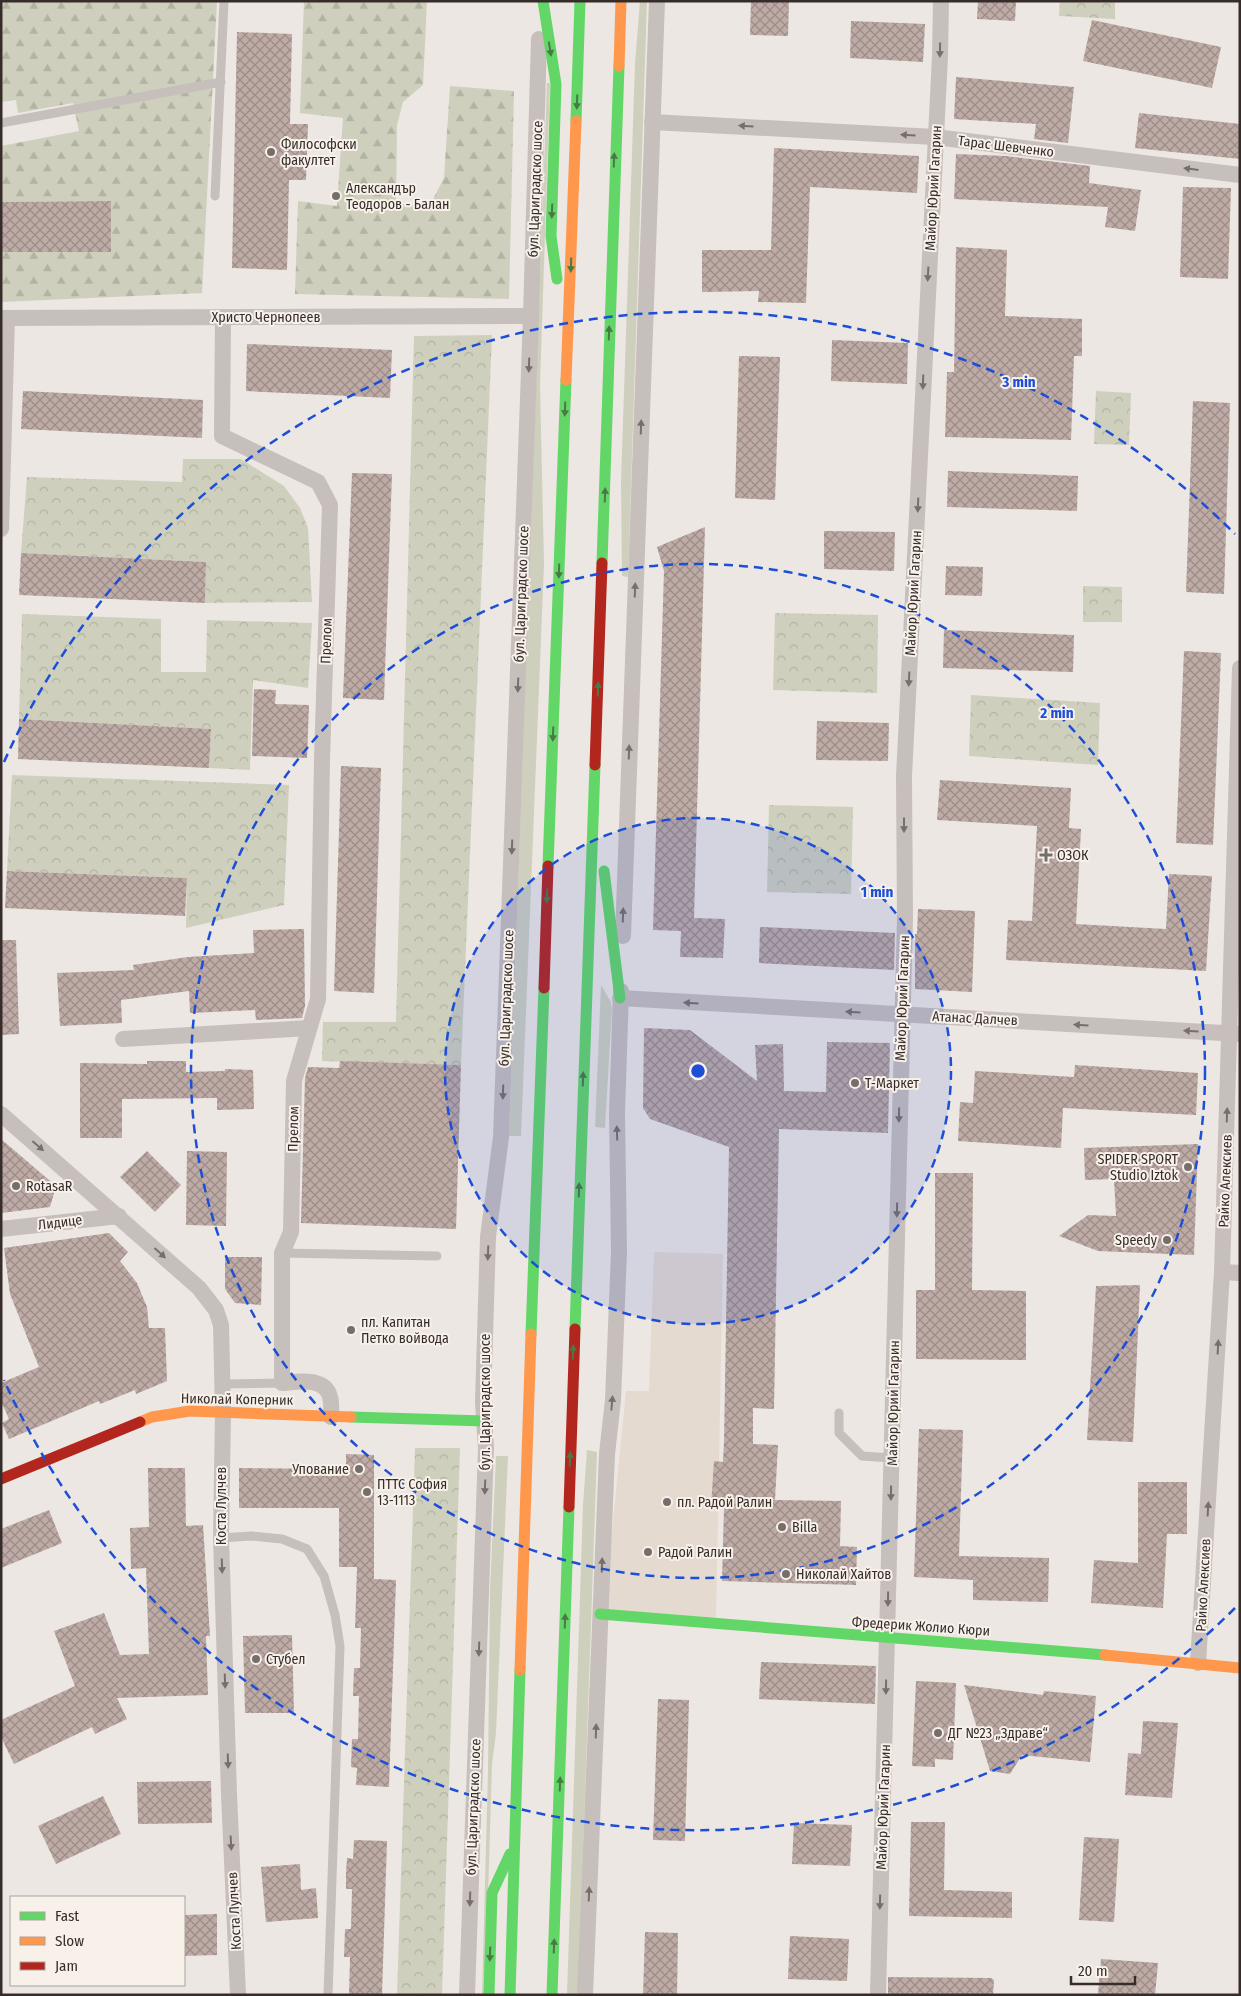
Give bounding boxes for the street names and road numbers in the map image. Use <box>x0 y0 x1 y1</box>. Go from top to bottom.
street label: бул. Цариградско шосе <box>525 120 546 258</box>
street label: Майор Юрий Гагарин <box>922 125 945 251</box>
street label: Тарас Шевченко <box>957 132 1055 161</box>
street label: Христо Чернопеев <box>212 309 320 326</box>
street label: бул. Цариградско шосе <box>511 525 532 663</box>
street label: Майор Юрий Гагарин <box>902 530 925 656</box>
street label: Прелом <box>317 618 336 664</box>
street label: бул. Цариградско шосе <box>496 929 517 1067</box>
street label: Майор Юрий Гагарин <box>892 935 913 1061</box>
street label: Атанас Далчев <box>932 1008 1018 1029</box>
street label: Прелом <box>285 1106 302 1152</box>
street label: Райко Алексиев <box>1215 1134 1236 1228</box>
street label: Лидице <box>37 1211 83 1234</box>
street label: бул. Цариградско шосе <box>477 1334 494 1470</box>
street label: Майор Юрий Гагарин <box>884 1340 903 1466</box>
street label: Николай Коперник <box>181 1390 294 1409</box>
street label: Коста Лулчев <box>213 1467 230 1545</box>
street label: Райко Алексиев <box>1193 1538 1214 1632</box>
street label: Фредерик Жолио Кюри <box>851 1613 991 1640</box>
street label: бул. Цариградско шосе <box>463 1738 484 1876</box>
street label: Майор Юрий Гагарин <box>873 1744 894 1870</box>
street label: Коста Лулчев <box>224 1871 245 1951</box>

